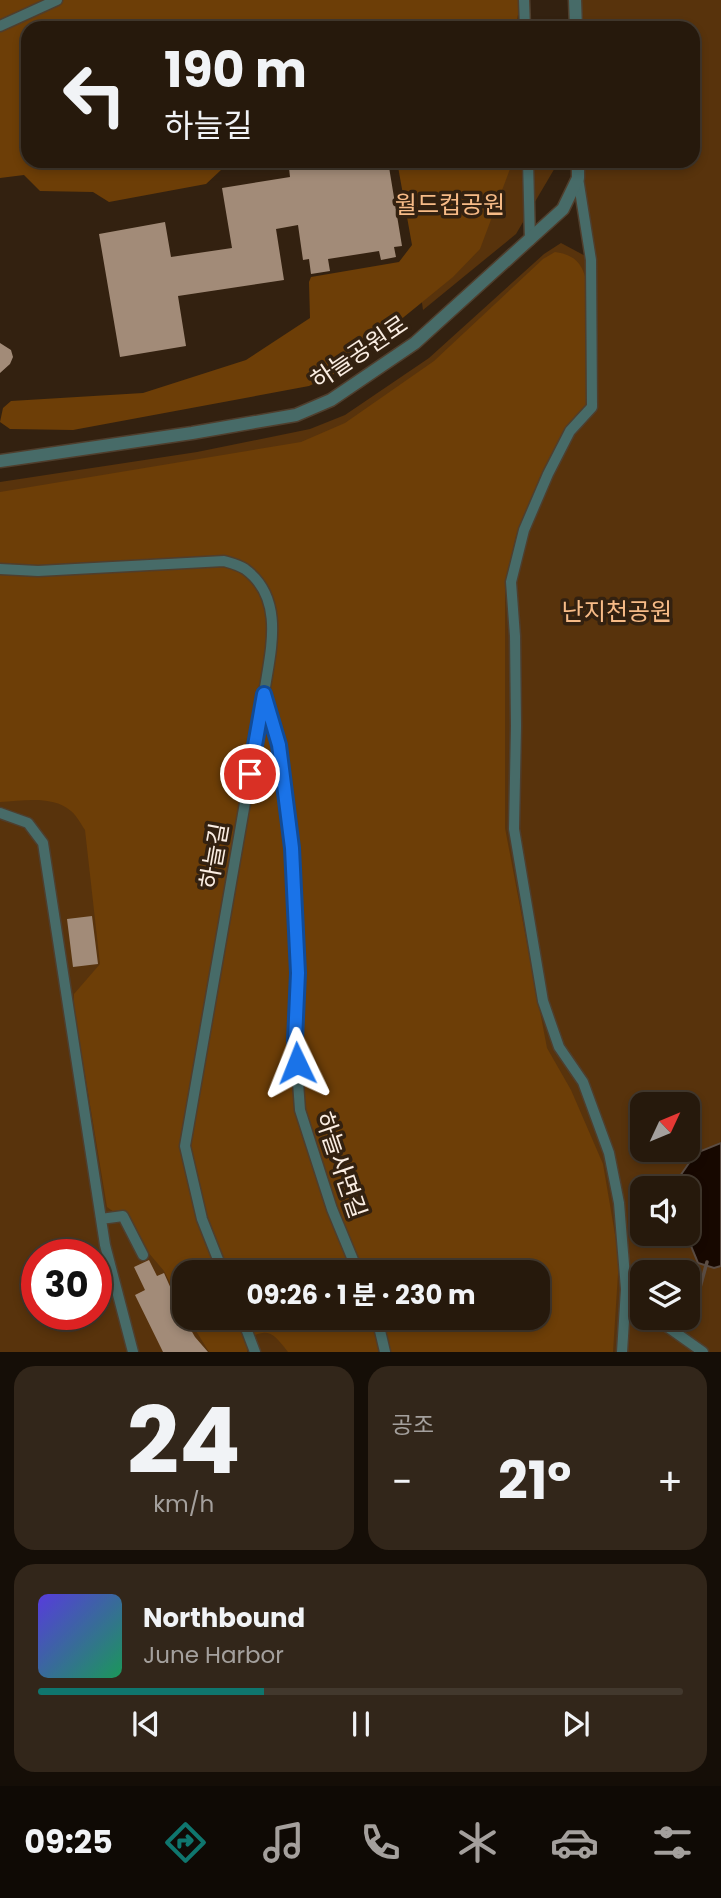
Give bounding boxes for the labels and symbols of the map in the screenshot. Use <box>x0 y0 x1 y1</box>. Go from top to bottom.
park label: 월드컵공원 <box>395 188 505 221</box>
street label: 하늘공원로 <box>304 307 414 397</box>
park label: 난지천공원 <box>562 595 672 628</box>
pin <box>220 744 280 804</box>
street label: 하늘길 <box>192 821 236 891</box>
position arrow <box>260 1026 334 1100</box>
north arrow <box>630 1092 700 1162</box>
street label: 하늘사면길 <box>307 1107 375 1223</box>
speed limit sign: 30 <box>21 1239 112 1330</box>

